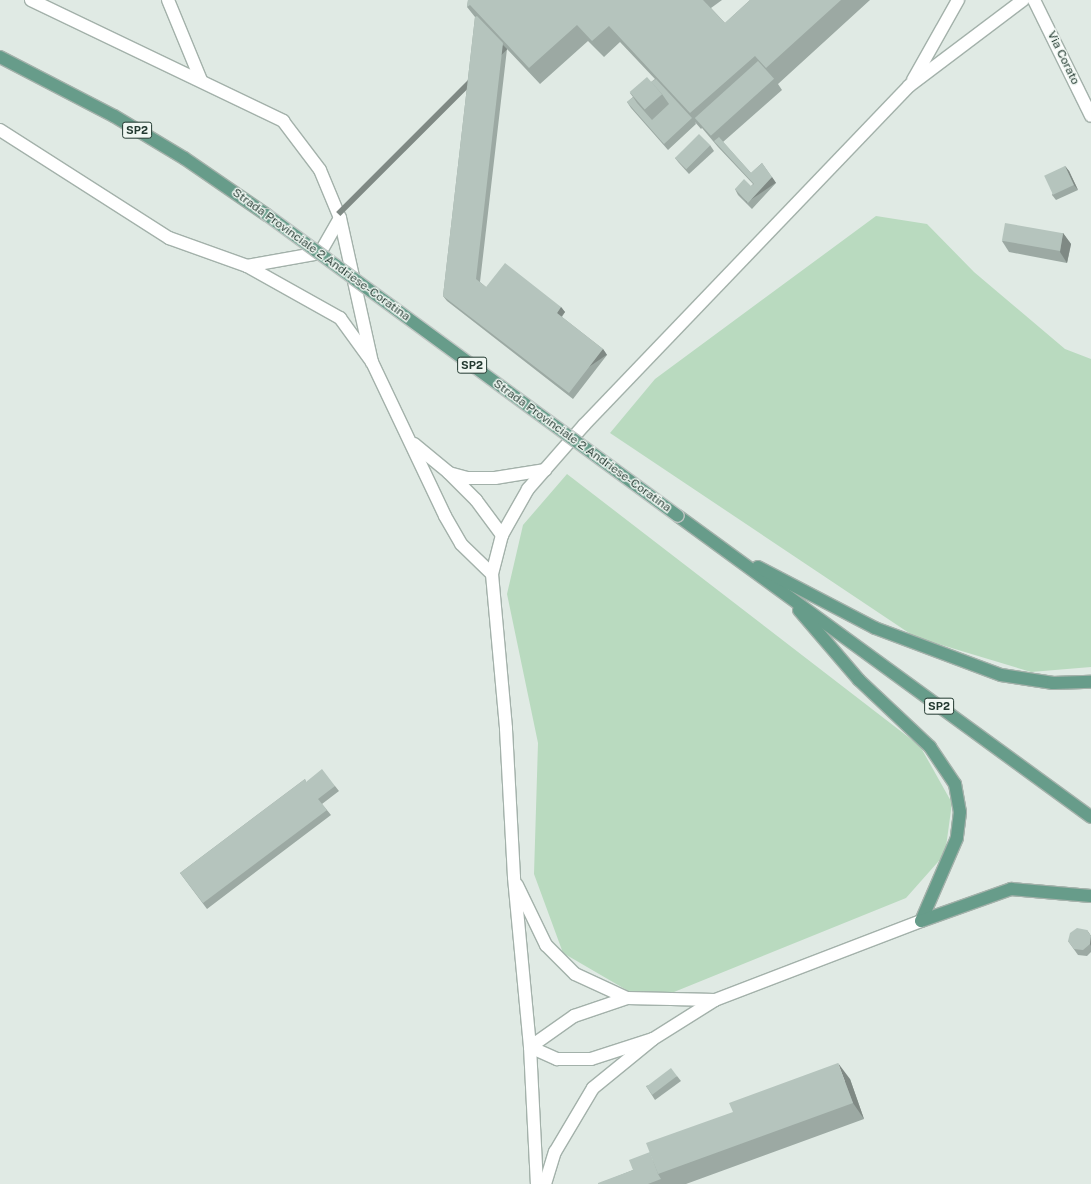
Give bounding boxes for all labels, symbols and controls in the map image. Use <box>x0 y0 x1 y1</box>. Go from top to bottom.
street label: Via Corato <box>1044 29 1082 87</box>
road number: SP2 <box>122 121 152 139</box>
street label: Strada Provinciale 2 Andriese-Coratina <box>229 186 413 324</box>
road number: SP2 <box>457 356 487 374</box>
street label: Strada Provinciale 2 Andriese-Coratina <box>490 377 674 515</box>
road number: SP2 <box>924 697 954 715</box>

